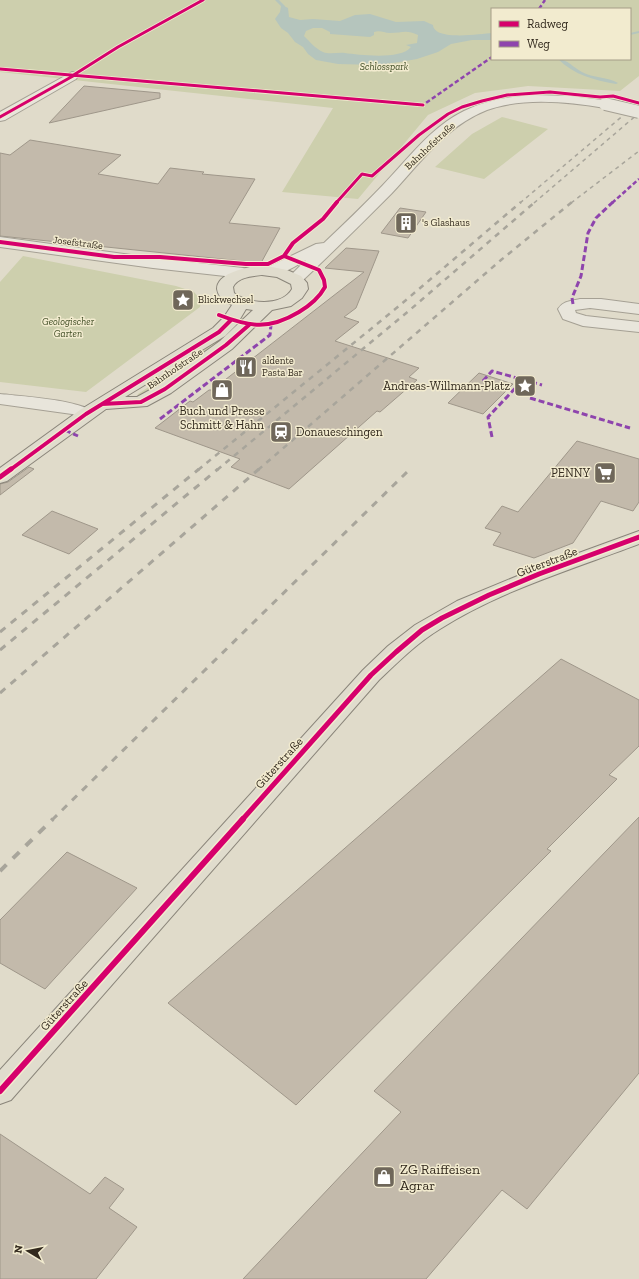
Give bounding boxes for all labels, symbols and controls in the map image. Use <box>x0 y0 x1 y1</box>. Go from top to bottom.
legend <box>491 8 631 60</box>
text: Radweg <box>527 17 568 31</box>
text: Weg <box>527 37 550 51</box>
park label: Schlosspark <box>360 61 409 73</box>
street label: Bahnhofstraße <box>402 119 458 172</box>
building icon: 's Glashaus <box>393 210 419 236</box>
place label: 's Glashaus <box>422 217 470 229</box>
street label: Josefstraße <box>52 234 104 252</box>
place icon: Blickwechsel <box>170 287 196 313</box>
place label: Blickwechsel <box>198 294 254 306</box>
park label: Geologischer Garten <box>42 316 95 340</box>
street label: Bahnhofstraße <box>145 346 205 392</box>
restaurant icon: aldente Pasta Bar <box>233 354 259 380</box>
place label: aldente Pasta Bar <box>262 355 303 379</box>
place icon: Andreas-Willmann-Platz <box>512 373 538 399</box>
shop icon: Buch und Presse Schmitt & Hahn <box>209 377 235 403</box>
place label: Andreas-Willmann-Platz <box>383 379 510 393</box>
place label: Buch und Presse Schmitt & Hahn <box>179 404 265 432</box>
station icon: Donaueschingen <box>268 419 294 445</box>
place label: Donaueschingen <box>296 425 383 439</box>
supermarket icon: PENNY <box>592 460 618 486</box>
place label: PENNY <box>551 466 591 480</box>
street label: Güterstraße <box>515 544 580 580</box>
street label: Güterstraße <box>252 734 306 792</box>
street label: Güterstraße <box>37 976 91 1034</box>
place label: ZG Raiffeisen Agrar <box>400 1161 480 1194</box>
shop icon: ZG Raiffeisen Agrar <box>371 1164 397 1190</box>
north arrow <box>8 1231 48 1271</box>
text: N <box>12 1243 26 1255</box>

